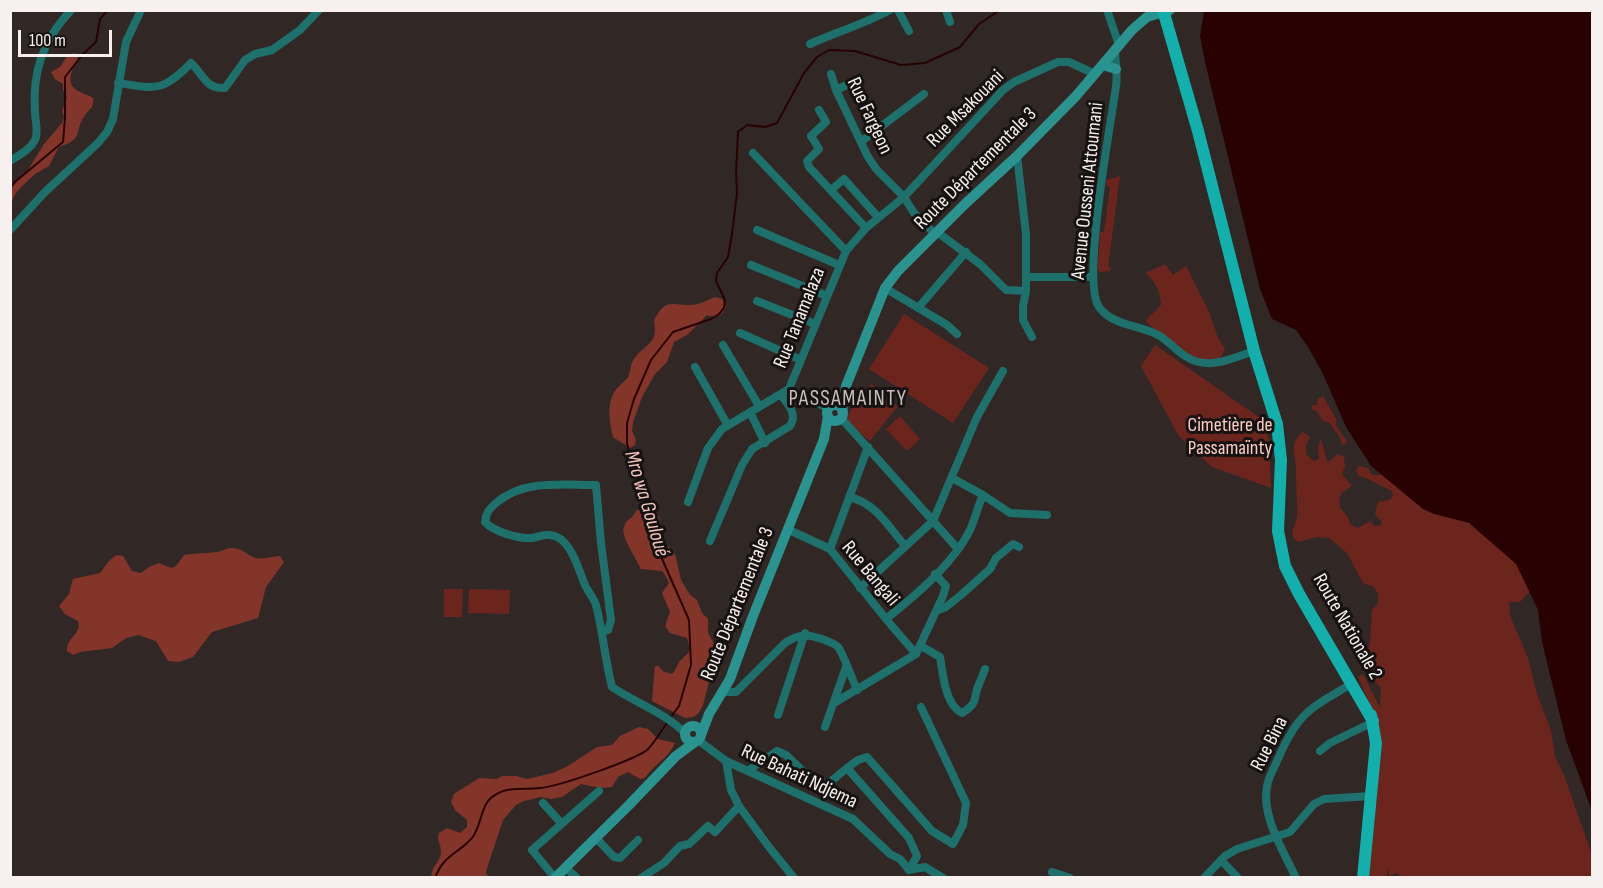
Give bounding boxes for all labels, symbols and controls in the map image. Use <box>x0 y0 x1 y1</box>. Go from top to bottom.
scale bar <box>21 18 116 56</box>
text: 100 m <box>29 30 66 51</box>
street label: Rue Msakouani <box>922 65 1010 153</box>
street label: Rue Fargeon <box>841 74 897 158</box>
street label: Avenue Ousseni Attoumani <box>1067 101 1109 281</box>
street label: Route Départementale 3 <box>910 103 1042 235</box>
street label: Rue Tanamalaza <box>769 264 831 372</box>
district label: PASSAMAINTY <box>789 386 907 412</box>
park label: Cimetière de Passamaïnty <box>1187 414 1273 461</box>
water label: Mro wa Gouloué <box>618 448 674 560</box>
street label: Route Départementale 3 <box>696 524 780 684</box>
street label: Rue Bangali <box>836 537 904 611</box>
street label: Route Nationale 2 <box>1307 570 1387 684</box>
street label: Rue Bina <box>1246 713 1294 775</box>
street label: Rue Bahati Ndjema <box>737 740 861 814</box>

